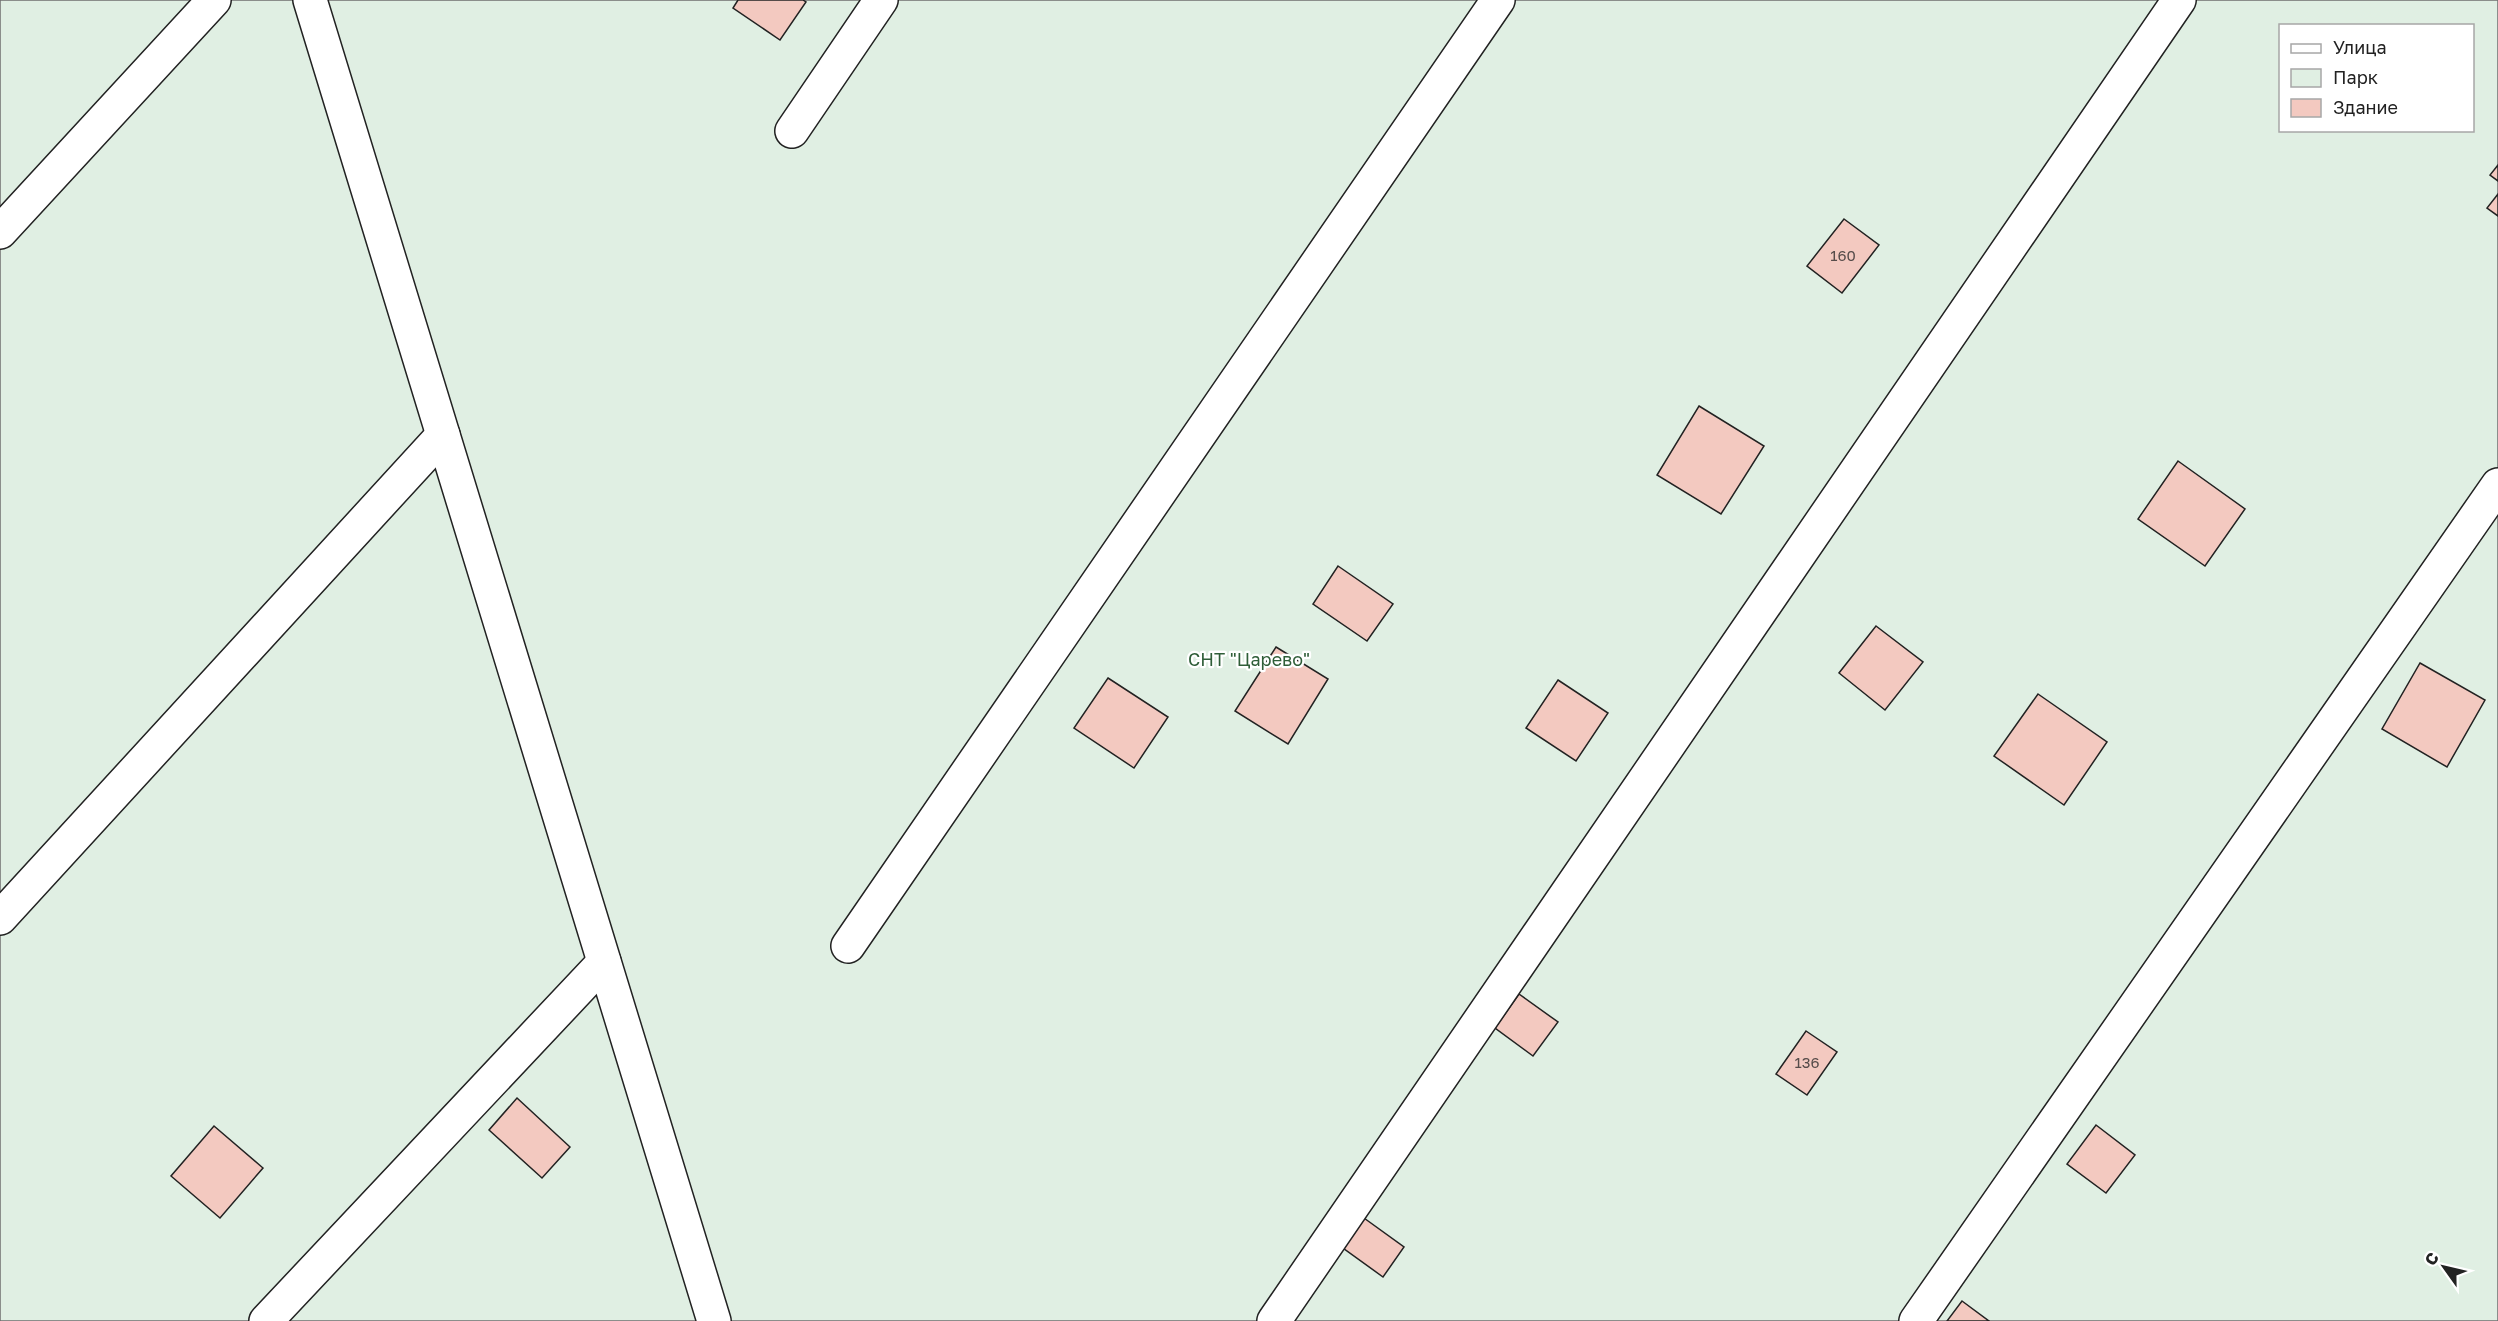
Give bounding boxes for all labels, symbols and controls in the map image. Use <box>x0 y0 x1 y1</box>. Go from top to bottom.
legend <box>2279 24 2474 132</box>
text: Улица <box>2333 36 2387 58</box>
text: Парк <box>2333 66 2378 88</box>
text: Здание <box>2333 96 2398 118</box>
house number: 160 <box>1830 246 1856 264</box>
park label: СНТ "Царево" <box>1188 648 1310 670</box>
house number: 136 <box>1794 1053 1820 1071</box>
north arrow <box>2414 1237 2474 1297</box>
text: С <box>2420 1248 2443 1269</box>

